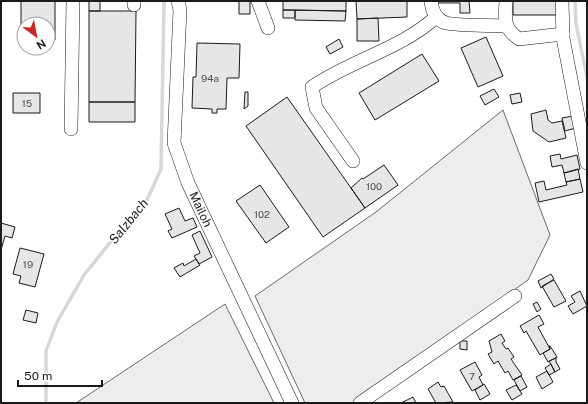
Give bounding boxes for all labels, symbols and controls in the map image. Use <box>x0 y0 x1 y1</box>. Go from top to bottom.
north arrow <box>16 16 56 56</box>
text: N <box>34 37 48 52</box>
house number: 94a <box>201 72 219 84</box>
house number: 15 <box>22 97 32 109</box>
house number: 100 <box>366 180 382 192</box>
street label: Mailoh <box>186 190 215 229</box>
water label: Salzbach <box>106 196 151 247</box>
house number: 102 <box>254 208 270 220</box>
house number: 19 <box>23 258 33 270</box>
scale bar <box>18 362 102 388</box>
text: 50 m <box>24 369 52 383</box>
house number: 7 <box>469 370 475 382</box>

